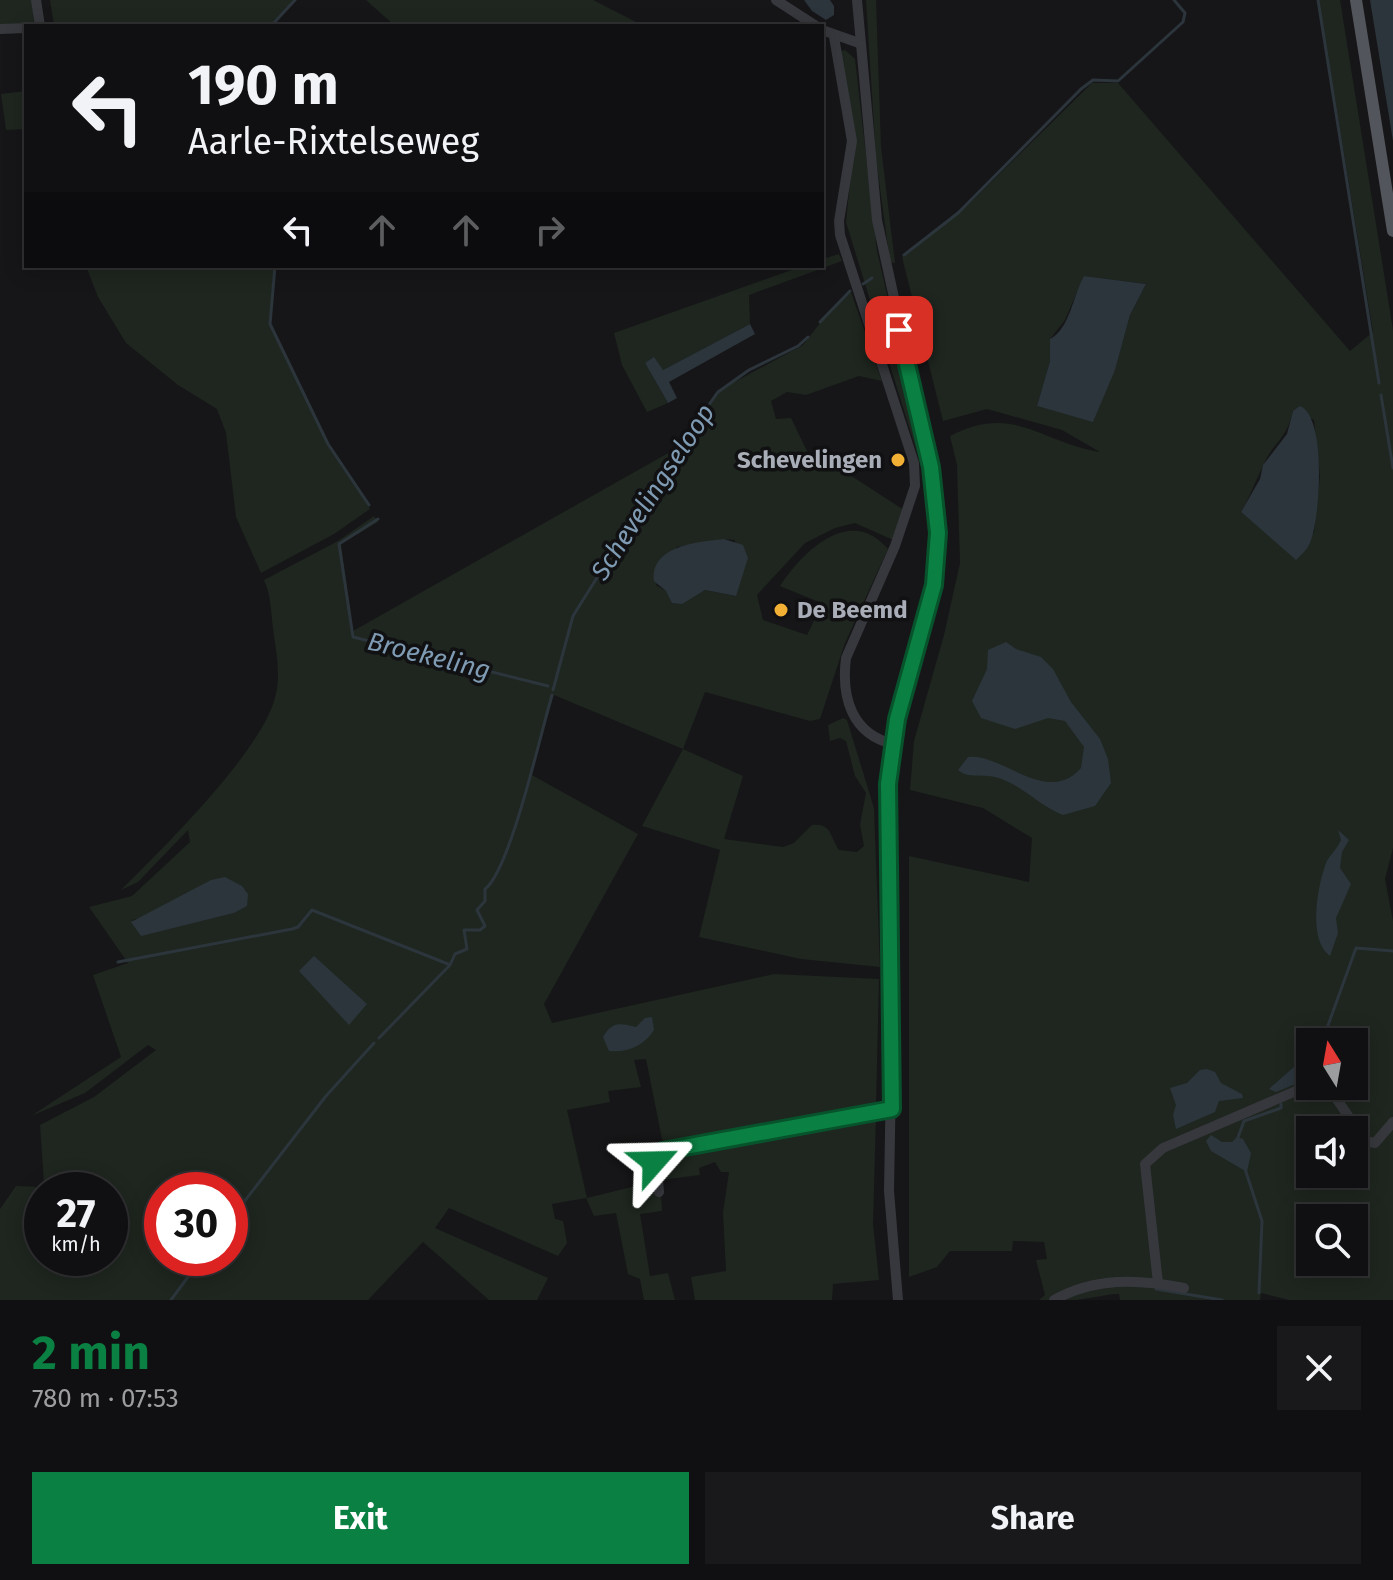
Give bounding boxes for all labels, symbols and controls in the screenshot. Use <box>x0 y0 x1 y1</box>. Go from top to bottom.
text: 190 m <box>188 52 339 119</box>
icon: left <box>56 56 160 160</box>
text: Aarle-Rixtelseweg <box>188 120 479 164</box>
icon: left <box>276 208 320 252</box>
icon: ahead <box>360 208 404 252</box>
icon: ahead <box>444 208 488 252</box>
icon: right <box>528 208 572 252</box>
pin <box>865 296 933 364</box>
icon: arrive <box>877 308 921 352</box>
water label: Schevelingseloop <box>584 398 721 587</box>
place label: Schevelingen <box>737 446 882 474</box>
marker: Schevelingen <box>889 451 907 469</box>
place label: De Beemd <box>797 596 908 624</box>
marker: De Beemd <box>772 601 790 619</box>
water label: Broekeling <box>364 626 494 686</box>
north arrow <box>1296 1028 1368 1100</box>
map controls <box>1296 1028 1368 1276</box>
button: sound <box>1296 1116 1368 1188</box>
position arrow <box>612 1120 696 1204</box>
speed limit sign: 30 <box>144 1172 248 1276</box>
text: 27 <box>57 1190 96 1238</box>
button: search <box>1296 1204 1368 1276</box>
text: km/h <box>51 1232 101 1256</box>
text: 2 min <box>32 1324 150 1382</box>
button: close <box>1277 1326 1361 1410</box>
text: 780 m · 07:53 <box>32 1383 179 1414</box>
button: Exit <box>32 1472 689 1564</box>
button: Share <box>705 1472 1361 1564</box>

